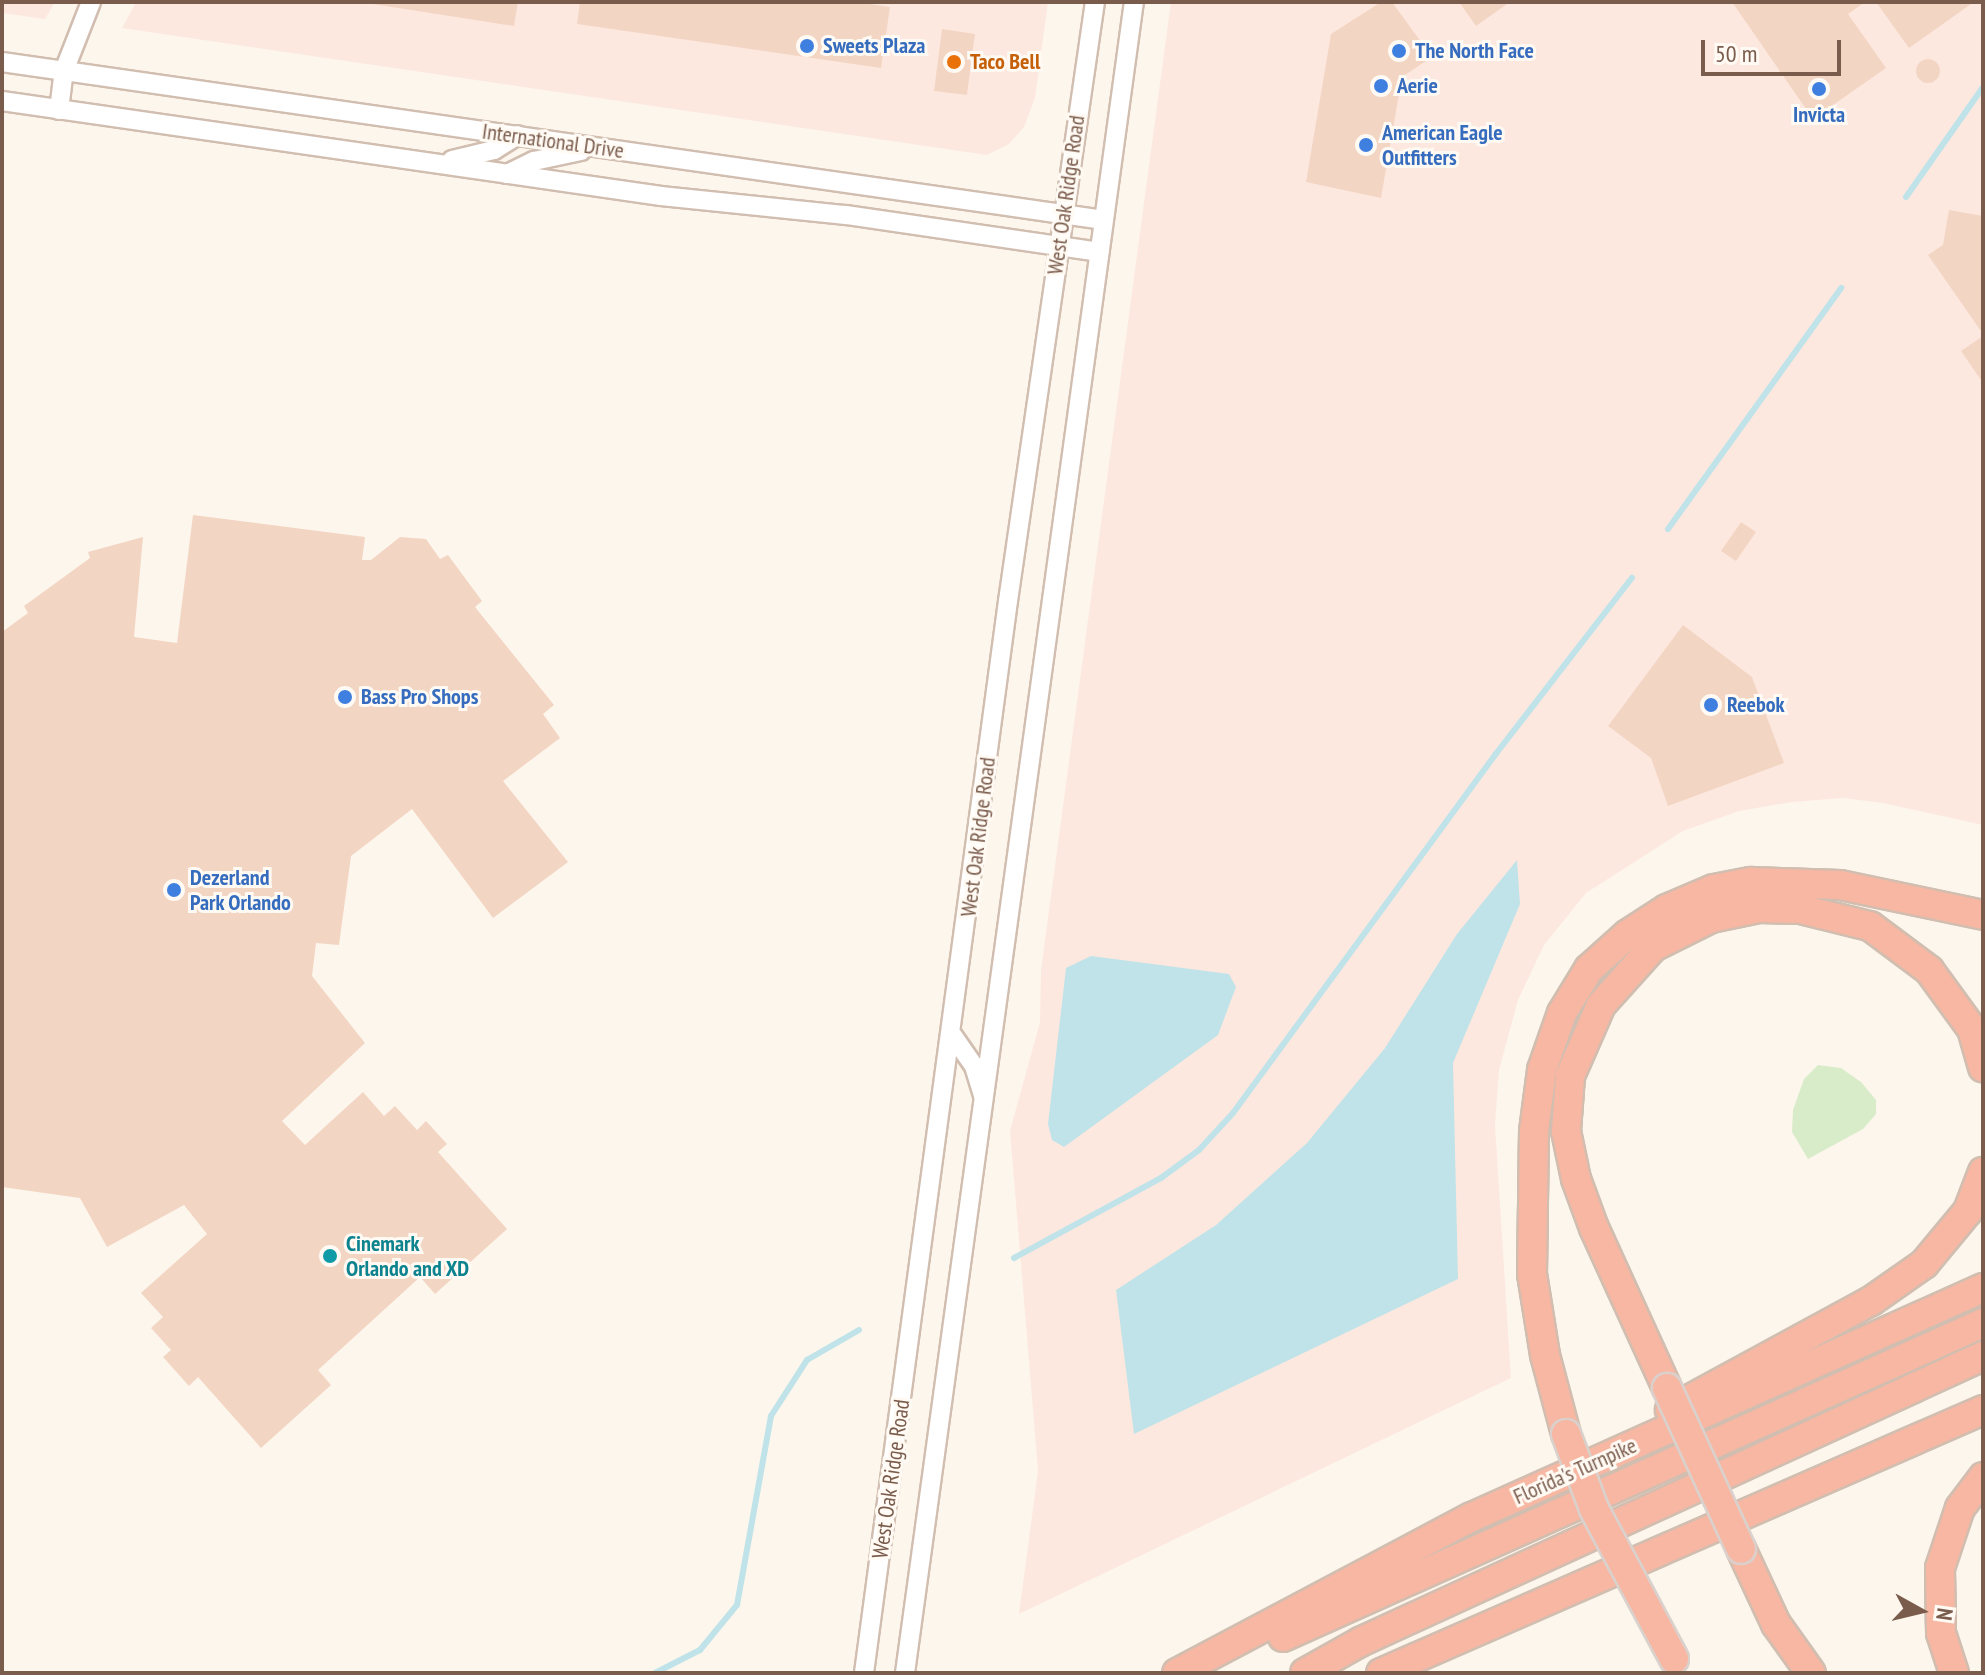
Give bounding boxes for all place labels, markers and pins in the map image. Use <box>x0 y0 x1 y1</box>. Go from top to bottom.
place label: Sweets Plaza <box>823 33 925 59</box>
marker: Sweets Plaza <box>798 37 816 55</box>
place label: The North Face <box>1415 38 1534 64</box>
marker: The North Face <box>1390 42 1408 60</box>
place label: Taco Bell <box>970 49 1040 75</box>
marker: Taco Bell <box>945 53 963 71</box>
place label: Aerie <box>1397 73 1438 99</box>
marker: Aerie <box>1372 77 1390 95</box>
marker: Invicta <box>1810 80 1828 98</box>
place label: Invicta <box>1793 102 1845 128</box>
place label: American Eagle Outfitters <box>1382 119 1503 170</box>
marker: American Eagle Outfitters <box>1357 136 1375 154</box>
place label: Bass Pro Shops <box>361 684 478 710</box>
marker: Bass Pro Shops <box>336 688 354 706</box>
place label: Reebok <box>1727 692 1785 718</box>
marker: Reebok <box>1702 696 1720 714</box>
place label: Dezerland Park Orlando <box>190 864 292 916</box>
marker: Dezerland Park Orlando <box>165 881 183 899</box>
place label: Cinemark Orlando and XD <box>346 1230 470 1282</box>
marker: Cinemark Orlando and XD <box>321 1247 339 1265</box>

